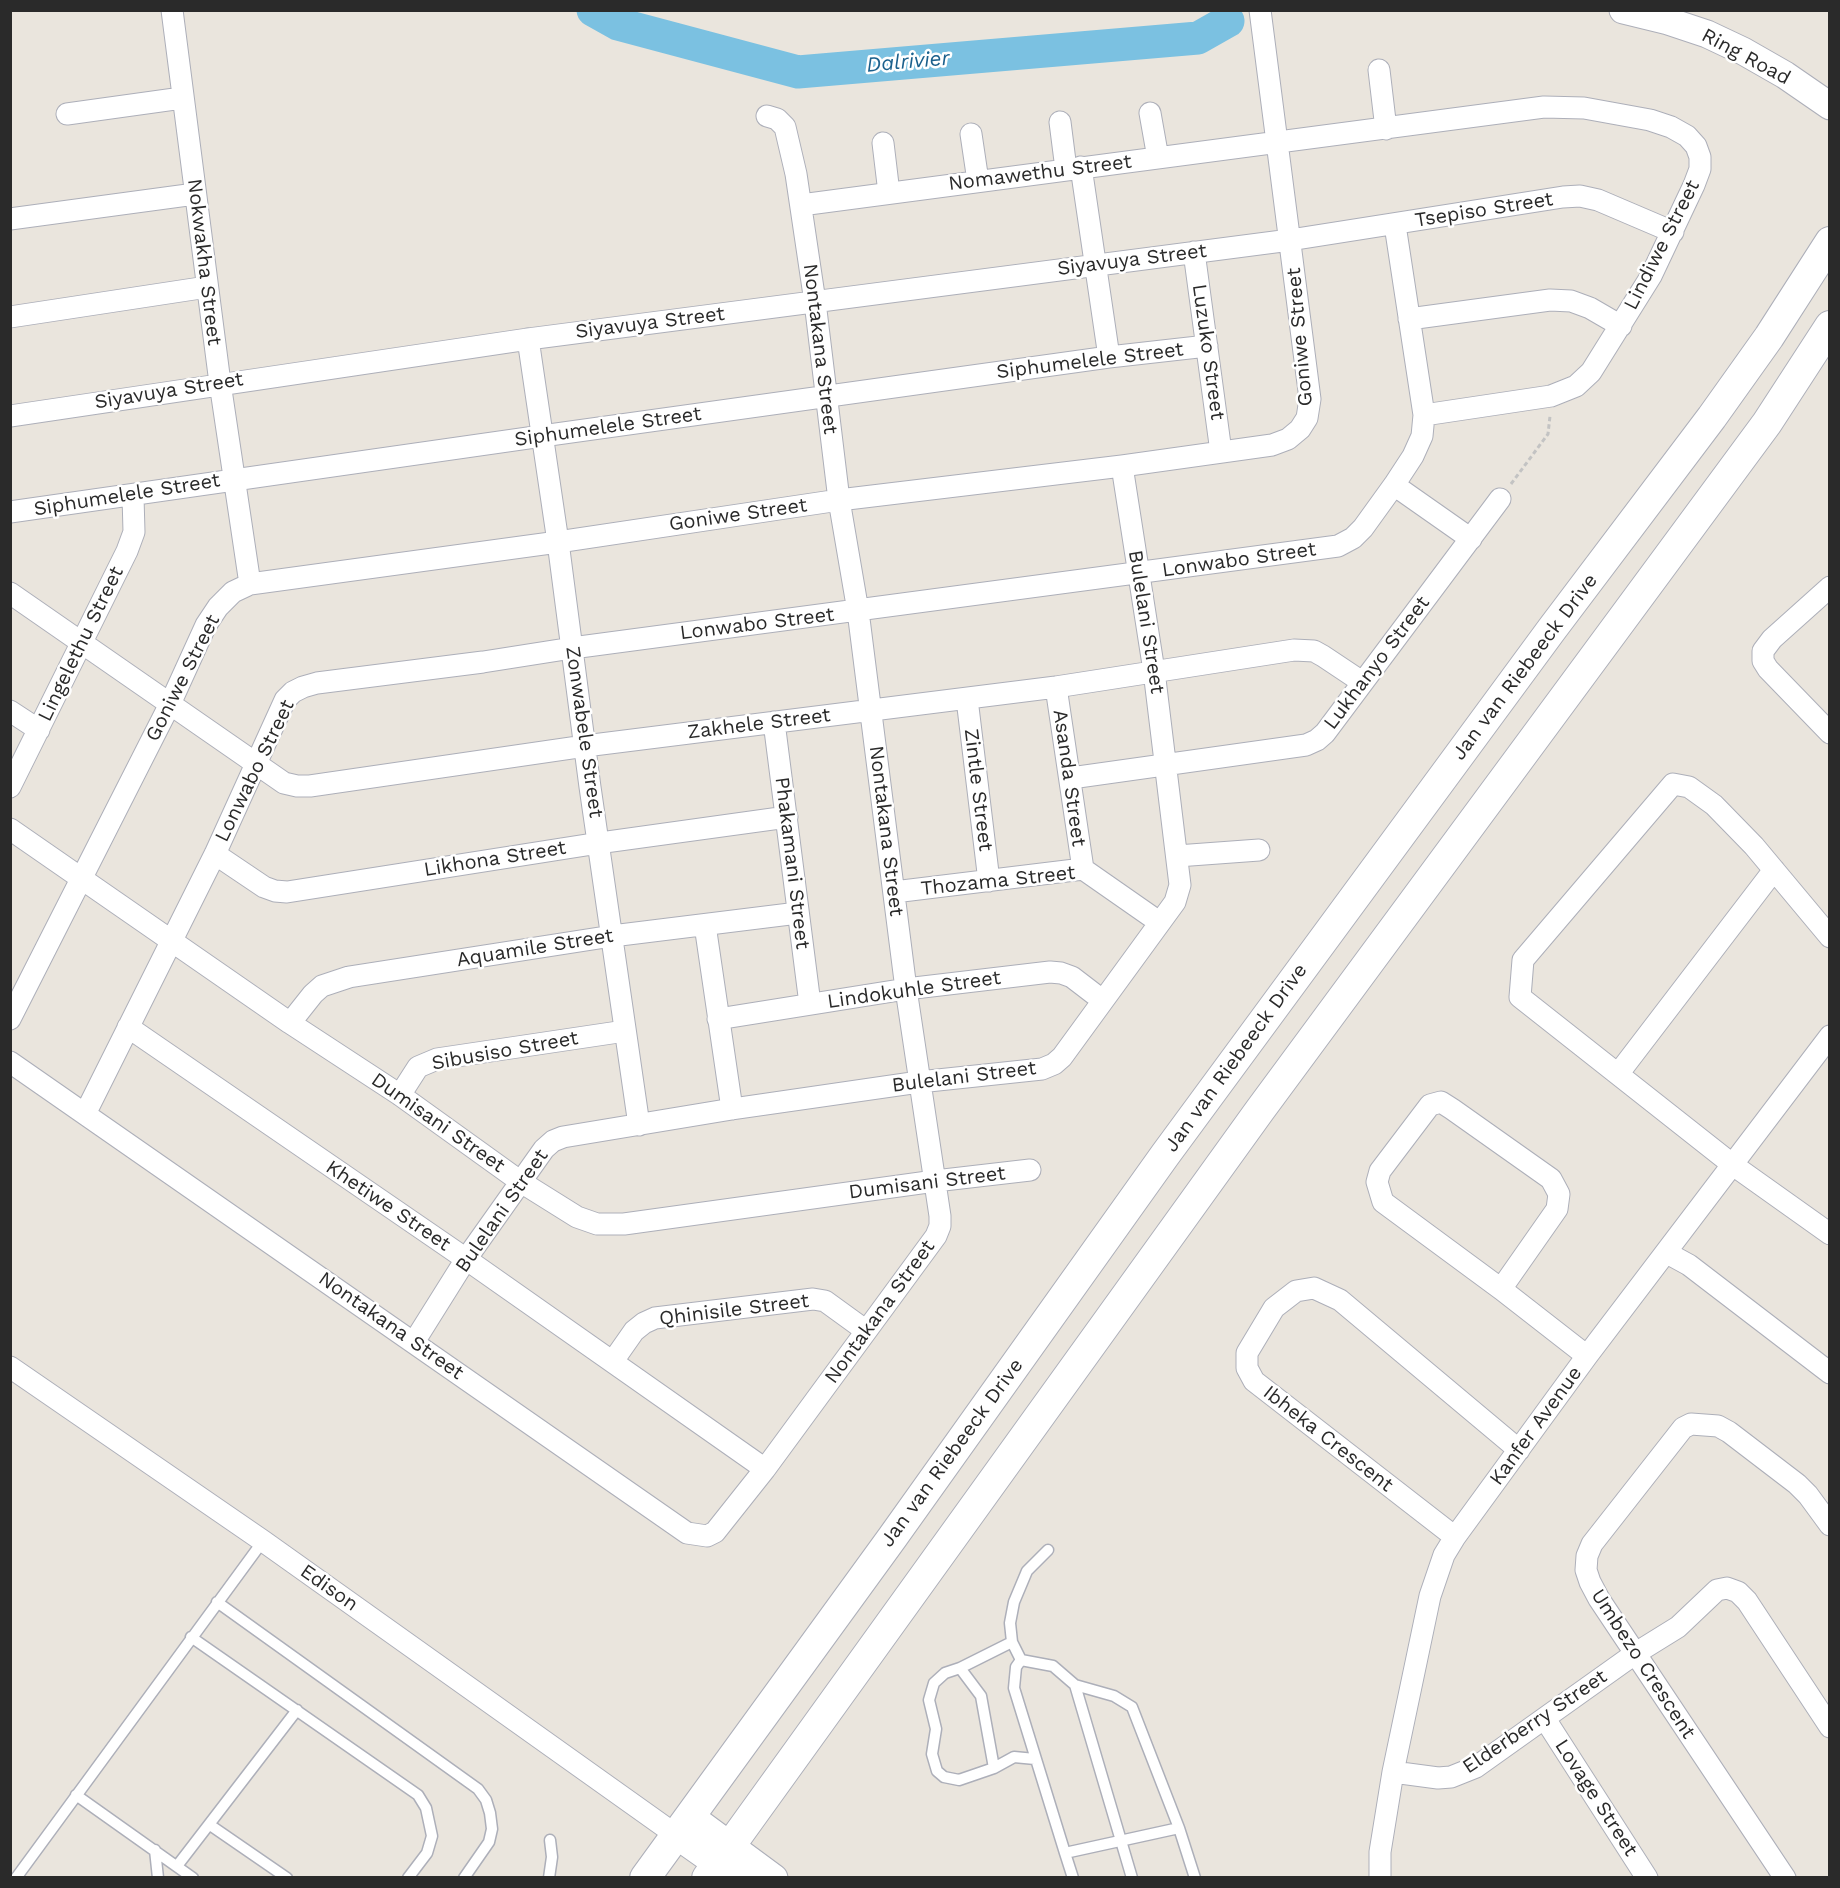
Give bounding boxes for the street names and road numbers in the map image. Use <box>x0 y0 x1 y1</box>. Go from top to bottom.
street label: Ring Road <box>1697 24 1795 90</box>
street label: Nomawethu Street <box>947 150 1133 196</box>
street label: Lindiwe Street <box>1619 176 1705 314</box>
street label: Nokwakha Street <box>182 177 226 347</box>
street label: Tsepiso Street <box>1413 187 1555 233</box>
street label: Siyavuya Street <box>1056 239 1208 281</box>
street label: Nontakana Street <box>798 262 842 436</box>
street label: Goniwe Street <box>1282 267 1318 407</box>
street label: Luzuko Street <box>1187 282 1229 422</box>
street label: Siyavuya Street <box>574 302 726 344</box>
street label: Siphumelele Street <box>995 338 1185 384</box>
street label: Siyavuya Street <box>93 367 245 415</box>
street label: Siphumelele Street <box>513 402 703 452</box>
street label: Siphumelele Street <box>32 468 222 522</box>
street label: Goniwe Street <box>667 493 809 537</box>
street label: Lonwabo Street <box>1160 537 1318 583</box>
street label: Bulelani Street <box>1123 548 1169 696</box>
street label: Lingelethu Street <box>33 563 129 725</box>
street label: Jan van Riebeeck Drive <box>1447 569 1603 765</box>
street label: Lukhanyo Street <box>1319 592 1435 734</box>
street label: Lonwabo Street <box>678 603 836 645</box>
street label: Goniwe Street <box>141 611 225 745</box>
street label: Zonwabele Street <box>560 645 608 819</box>
street label: Lonwabo Street <box>210 696 300 846</box>
street label: Zakhele Street <box>686 703 832 745</box>
street label: Asanda Street <box>1047 708 1091 848</box>
street label: Zintle Street <box>959 727 997 853</box>
street label: Nontakana Street <box>864 744 908 918</box>
street label: Phakamani Street <box>770 775 814 951</box>
street label: Likhona Street <box>422 836 568 882</box>
street label: Thozama Street <box>920 861 1076 901</box>
street label: Aquamile Street <box>455 924 615 972</box>
street label: Jan van Riebeeck Drive <box>1160 959 1312 1157</box>
street label: Lindokuhle Street <box>826 966 1002 1014</box>
street label: Sibusiso Street <box>430 1026 580 1076</box>
street label: Bulelani Street <box>890 1056 1038 1098</box>
street label: Dumisani Street <box>367 1068 509 1178</box>
street label: Bulelani Street <box>451 1145 553 1277</box>
street label: Khetiwe Street <box>321 1155 455 1257</box>
street label: Dumisani Street <box>847 1161 1007 1205</box>
street label: Nontakana Street <box>820 1236 940 1388</box>
street label: Nontakana Street <box>314 1267 468 1385</box>
street label: Qhinisile Street <box>658 1289 810 1331</box>
street label: Jan van Riebeeck Drive <box>876 1354 1028 1552</box>
street label: Kanfer Avenue <box>1485 1362 1587 1490</box>
street label: Ibheka Crescent <box>1258 1381 1398 1497</box>
street label: Edison <box>295 1559 363 1617</box>
street label: Umbezo Crescent <box>1586 1585 1700 1743</box>
street label: Elderberry Street <box>1458 1665 1612 1779</box>
street label: Lovage Street <box>1549 1735 1643 1861</box>

